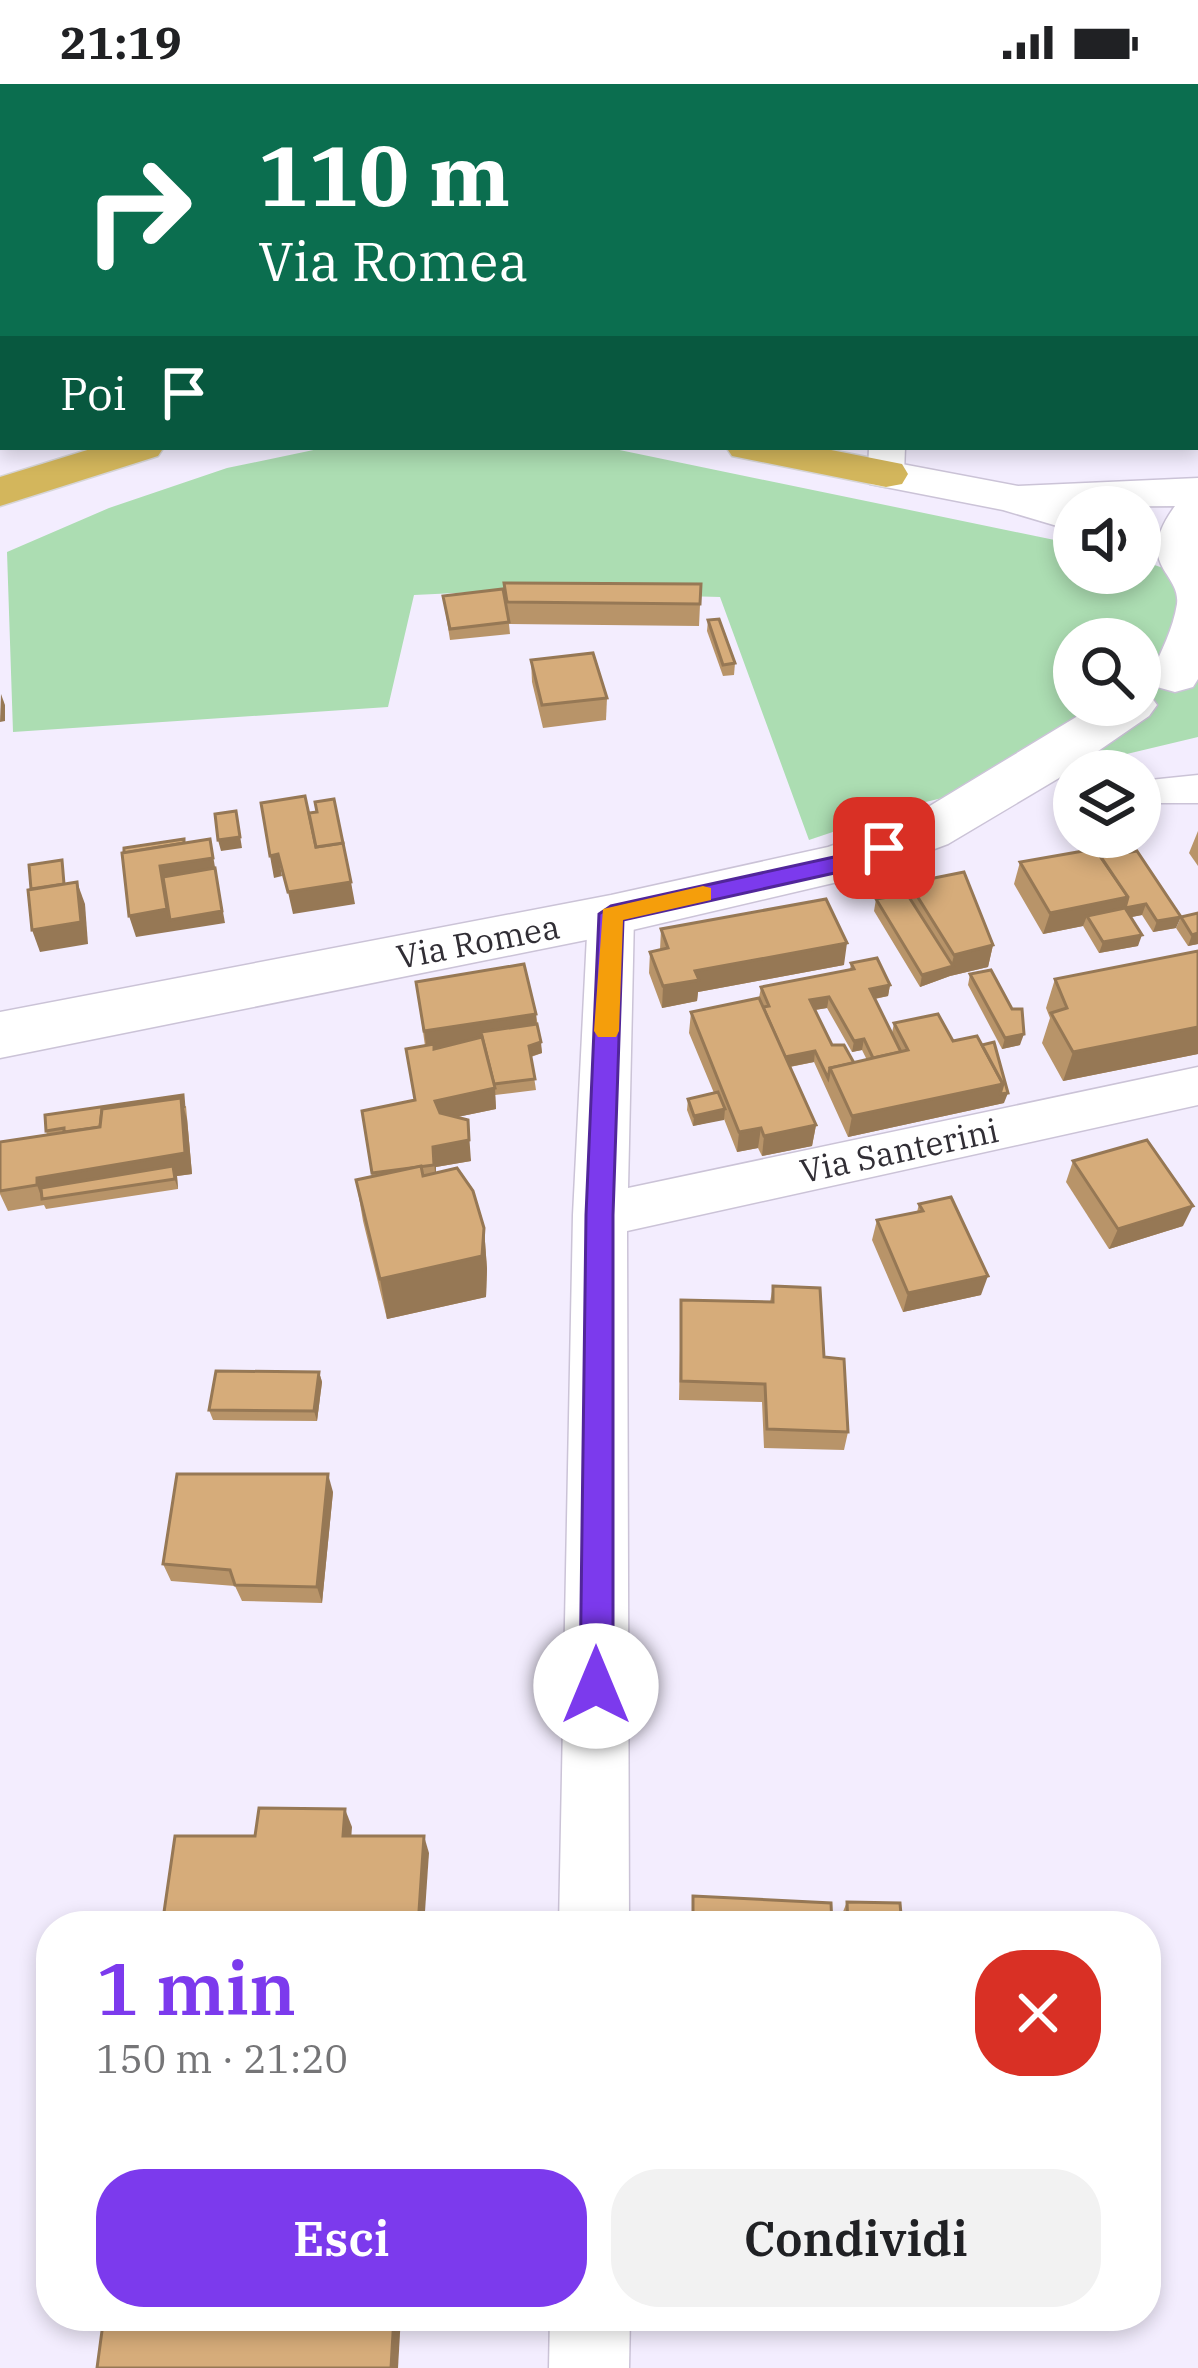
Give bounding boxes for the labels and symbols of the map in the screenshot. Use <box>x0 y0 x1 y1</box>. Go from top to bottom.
pin <box>833 797 935 899</box>
street label: Via Romea <box>393 904 563 978</box>
street label: Via Santerini <box>796 1108 1002 1192</box>
position arrow <box>533 1623 659 1749</box>

